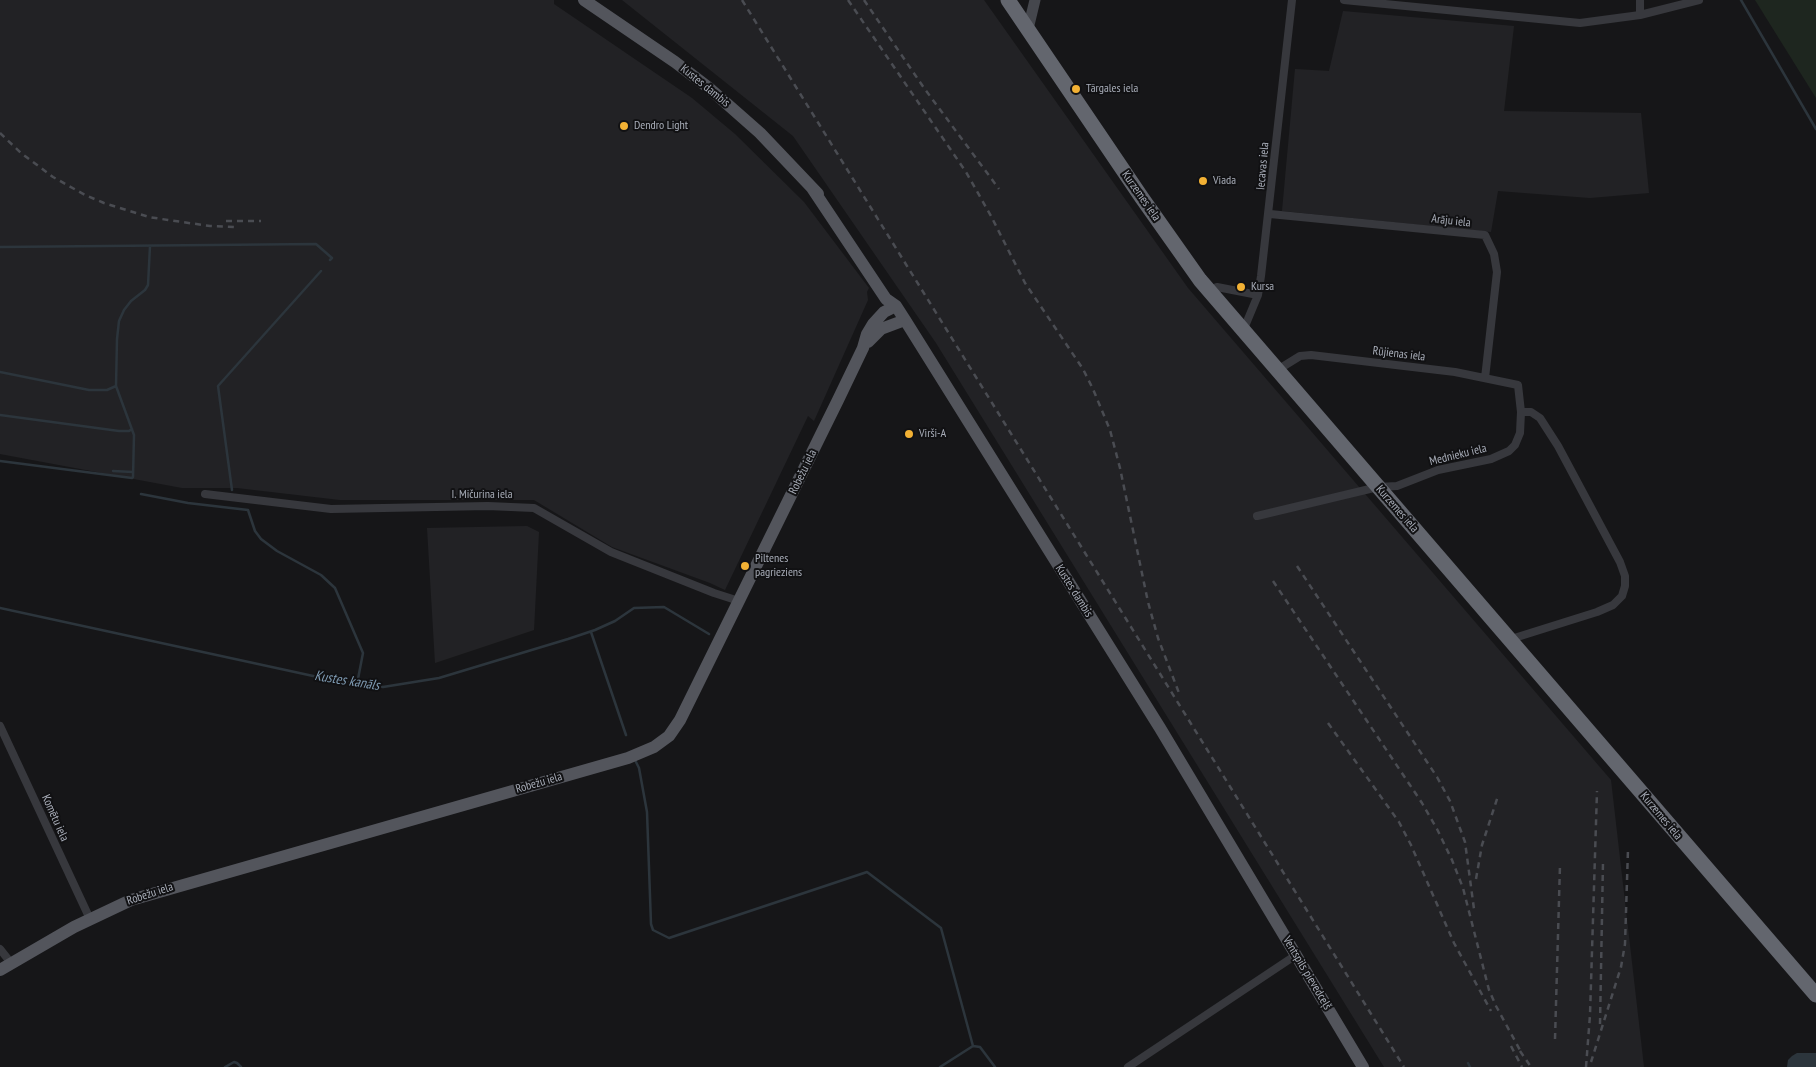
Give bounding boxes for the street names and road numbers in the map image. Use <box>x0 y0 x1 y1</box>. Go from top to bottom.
street label: Kustes dambis <box>677 62 733 110</box>
street label: Iecavas iela <box>1254 141 1272 191</box>
street label: Kurzemes iela <box>1119 168 1163 224</box>
street label: Arāju iela <box>1431 212 1471 230</box>
street label: Rūjienas iela <box>1372 344 1426 364</box>
street label: Mednieku iela <box>1428 441 1488 469</box>
street label: Robežu iela <box>786 447 820 497</box>
street label: Kurzemes iela <box>1373 482 1421 536</box>
street label: I. Mičurina iela <box>452 488 512 502</box>
street label: Kustes dambis <box>1052 562 1096 620</box>
street label: Robežu iela <box>514 769 564 797</box>
street label: Kurzemes iela <box>1637 789 1685 843</box>
street label: Komētu iela <box>38 792 72 844</box>
street label: Robežu iela <box>125 880 175 908</box>
street label: Ventspils pievedceļš <box>1279 934 1335 1012</box>

